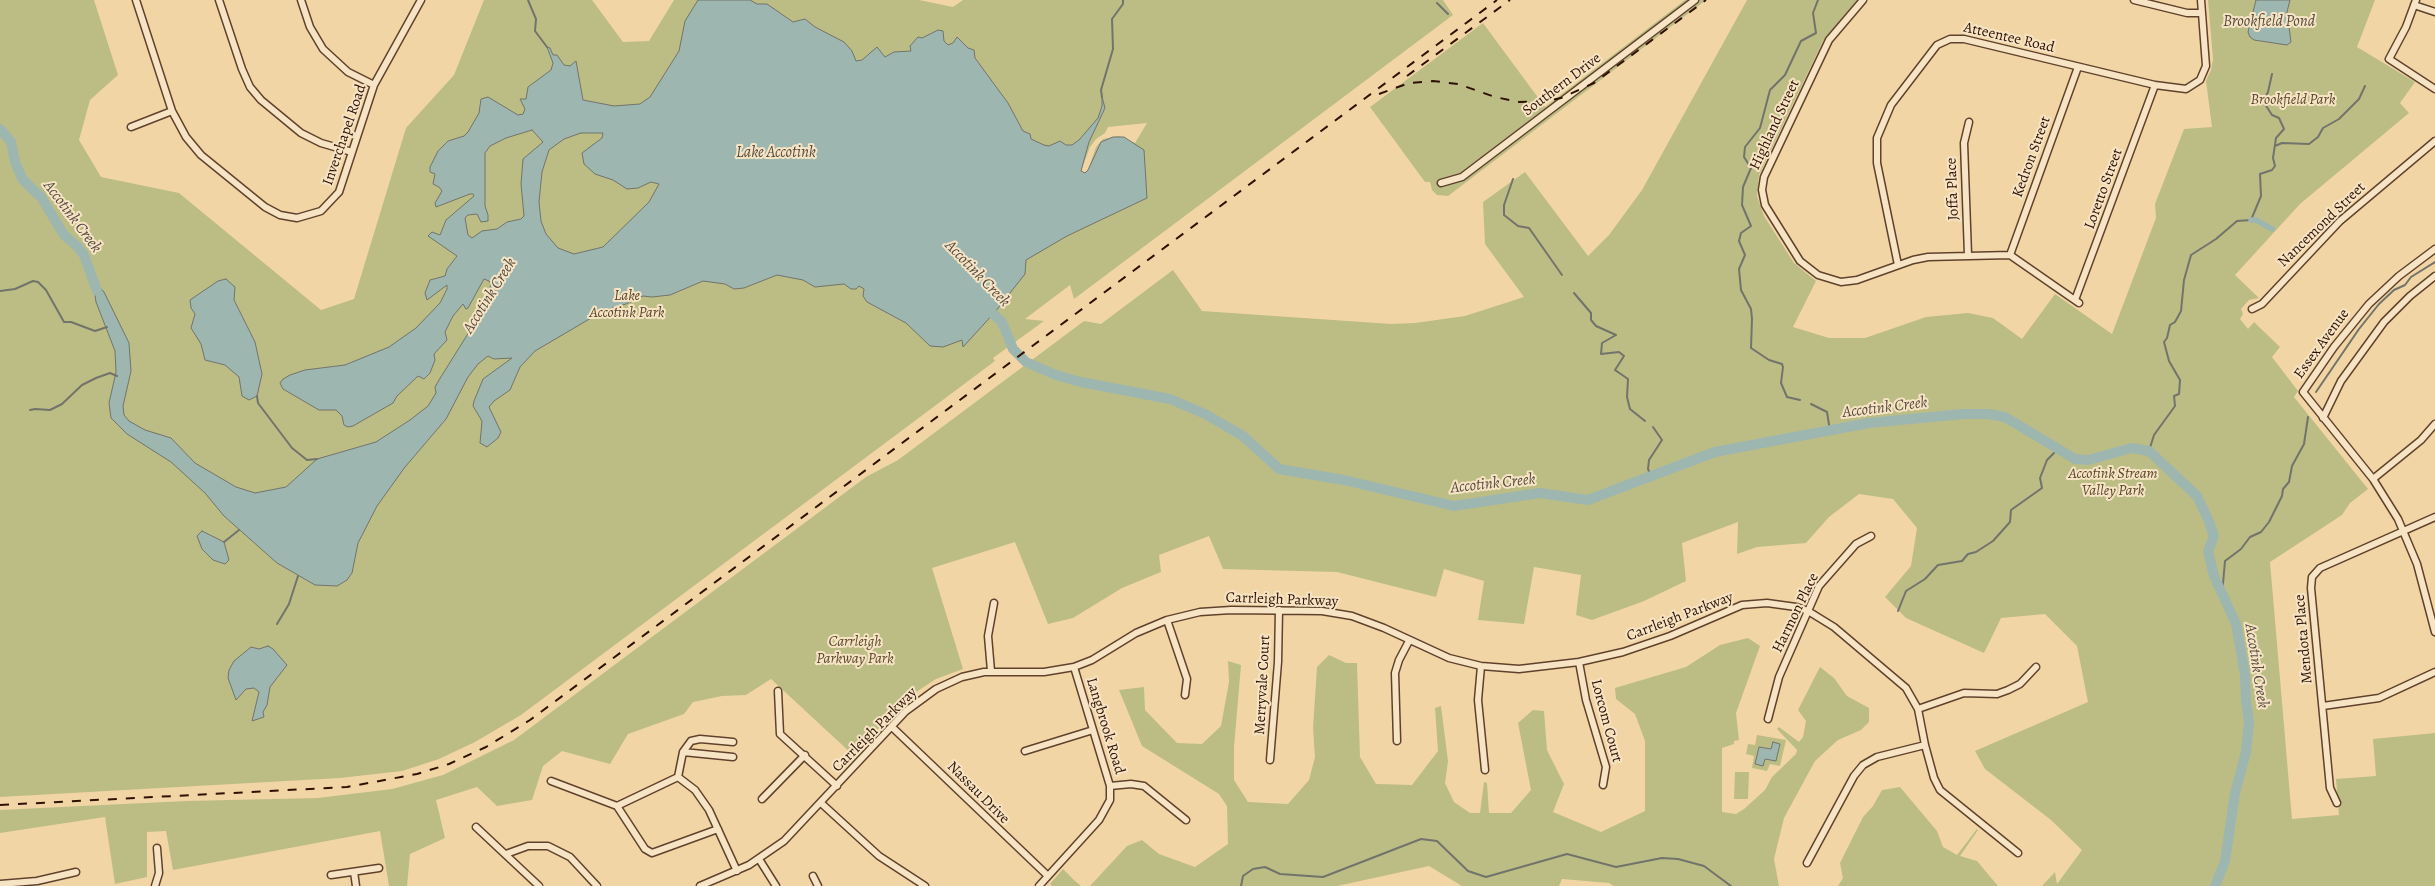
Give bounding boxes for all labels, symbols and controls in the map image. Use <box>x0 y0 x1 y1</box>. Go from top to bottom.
water label: Brookfield Pond <box>2223 12 2315 32</box>
street label: Atteentee Road <box>1962 19 2056 57</box>
street label: Southern Drive <box>1519 50 1605 120</box>
street label: Highland Street <box>1746 77 1804 173</box>
street label: Inverchapel Road <box>319 82 371 188</box>
park label: Brookfield Park <box>2251 91 2335 109</box>
street label: Kedron Street <box>2009 114 2055 200</box>
water label: Lake Accotink <box>736 143 816 163</box>
street label: Loretto Street <box>2081 146 2127 232</box>
street label: Joffa Place <box>1943 157 1963 221</box>
water label: Accotink Creek <box>39 177 105 257</box>
street label: Nancemond Street <box>2275 179 2369 271</box>
water label: Accotink Creek <box>940 237 1014 311</box>
water label: Accotink Creek <box>459 255 521 337</box>
park label: Lake Accotink Park <box>590 287 664 322</box>
street label: Essex Avenue <box>2291 305 2353 383</box>
water label: Accotink Creek <box>1841 393 1929 423</box>
park label: Accotink Stream Valley Park <box>2068 465 2158 500</box>
water label: Accotink Creek <box>1449 470 1537 498</box>
street label: Harmon Place <box>1769 570 1823 656</box>
street label: Carrleigh Parkway <box>1624 588 1736 646</box>
street label: Carrleigh Parkway <box>1225 589 1339 611</box>
street label: Mendota Place <box>2291 594 2317 684</box>
water label: Accotink Creek <box>2240 622 2272 710</box>
park label: Carrleigh Parkway Park <box>816 633 894 668</box>
street label: Merryvale Court <box>1251 635 1275 735</box>
street label: Langbrook Road <box>1082 675 1128 777</box>
street label: Lorcom Court <box>1586 678 1626 764</box>
street label: Carrleigh Parkway <box>829 684 921 776</box>
street label: Nassau Drive <box>943 758 1013 828</box>

